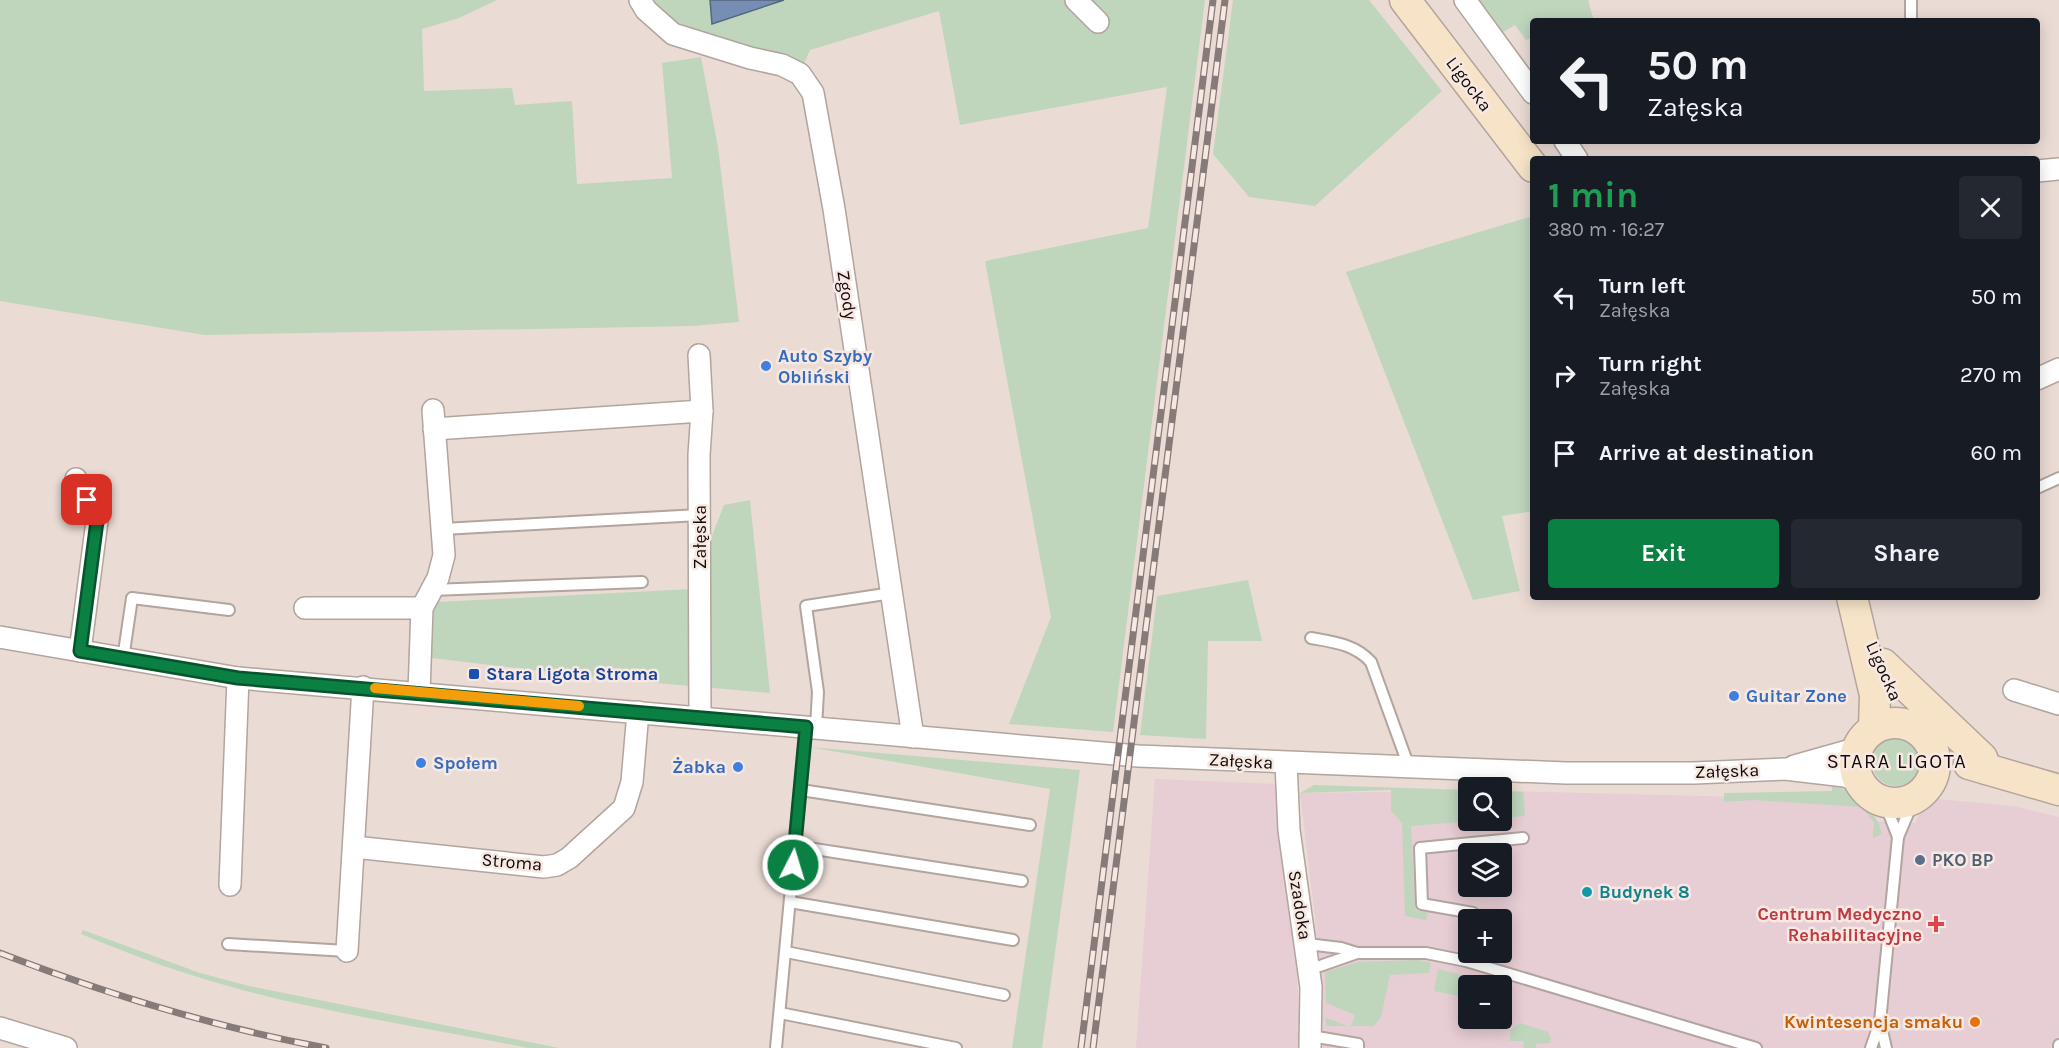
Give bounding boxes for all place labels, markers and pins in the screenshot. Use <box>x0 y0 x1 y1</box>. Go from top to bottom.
place label: Auto Szyby Obliński <box>778 345 872 388</box>
marker: Auto Szyby Obliński <box>759 359 773 373</box>
pin <box>61 474 112 525</box>
place label: Stara Ligota Stroma <box>486 663 658 685</box>
marker: Stara Ligota Stroma <box>467 667 481 681</box>
place label: Guitar Zone <box>1746 685 1847 707</box>
marker: Guitar Zone <box>1727 689 1741 703</box>
place label: Społem <box>433 752 498 774</box>
marker: Społem <box>414 756 428 770</box>
place label: Żabka <box>672 756 726 778</box>
marker: Żabka <box>731 760 745 774</box>
place label: PKO BP <box>1932 849 1993 871</box>
marker: PKO BP <box>1913 853 1927 867</box>
place label: Budynek 8 <box>1599 881 1690 903</box>
marker: Budynek 8 <box>1580 885 1594 899</box>
place label: Centrum Medyczno Rehabilitacyjne <box>1758 903 1922 946</box>
marker: Centrum Medyczno Rehabilitacyjne <box>1927 915 1945 933</box>
place label: Kwintesencja smaku <box>1784 1011 1963 1033</box>
marker: Kwintesencja smaku <box>1968 1015 1982 1029</box>

